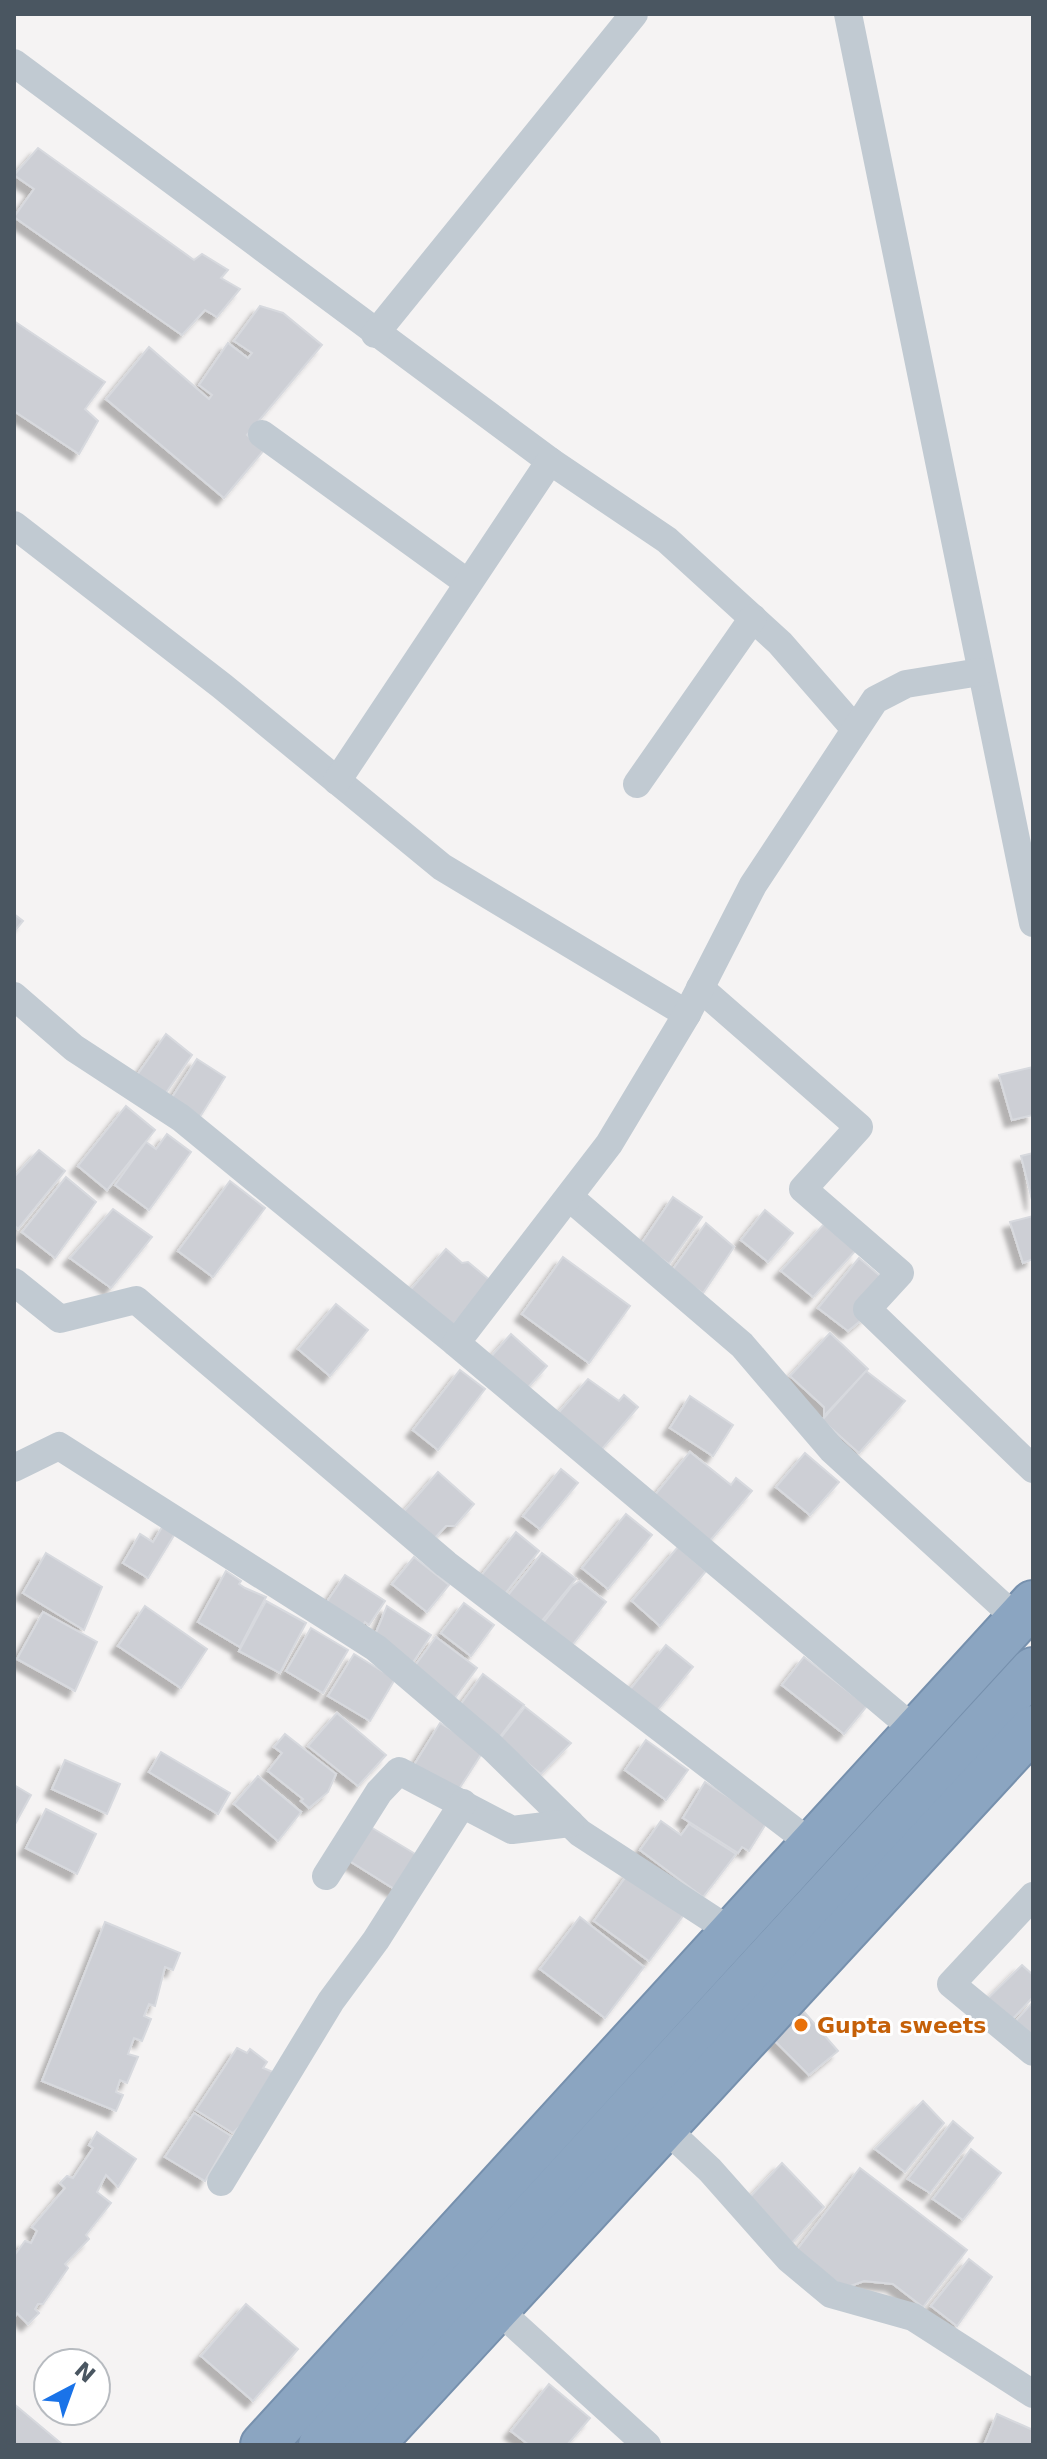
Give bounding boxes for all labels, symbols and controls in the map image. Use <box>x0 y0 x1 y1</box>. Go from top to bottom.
place label: Gupta sweets <box>817 2013 986 2038</box>
marker: Gupta sweets <box>792 2016 810 2034</box>
north arrow <box>32 2347 112 2427</box>
text: N <box>70 2357 100 2388</box>

